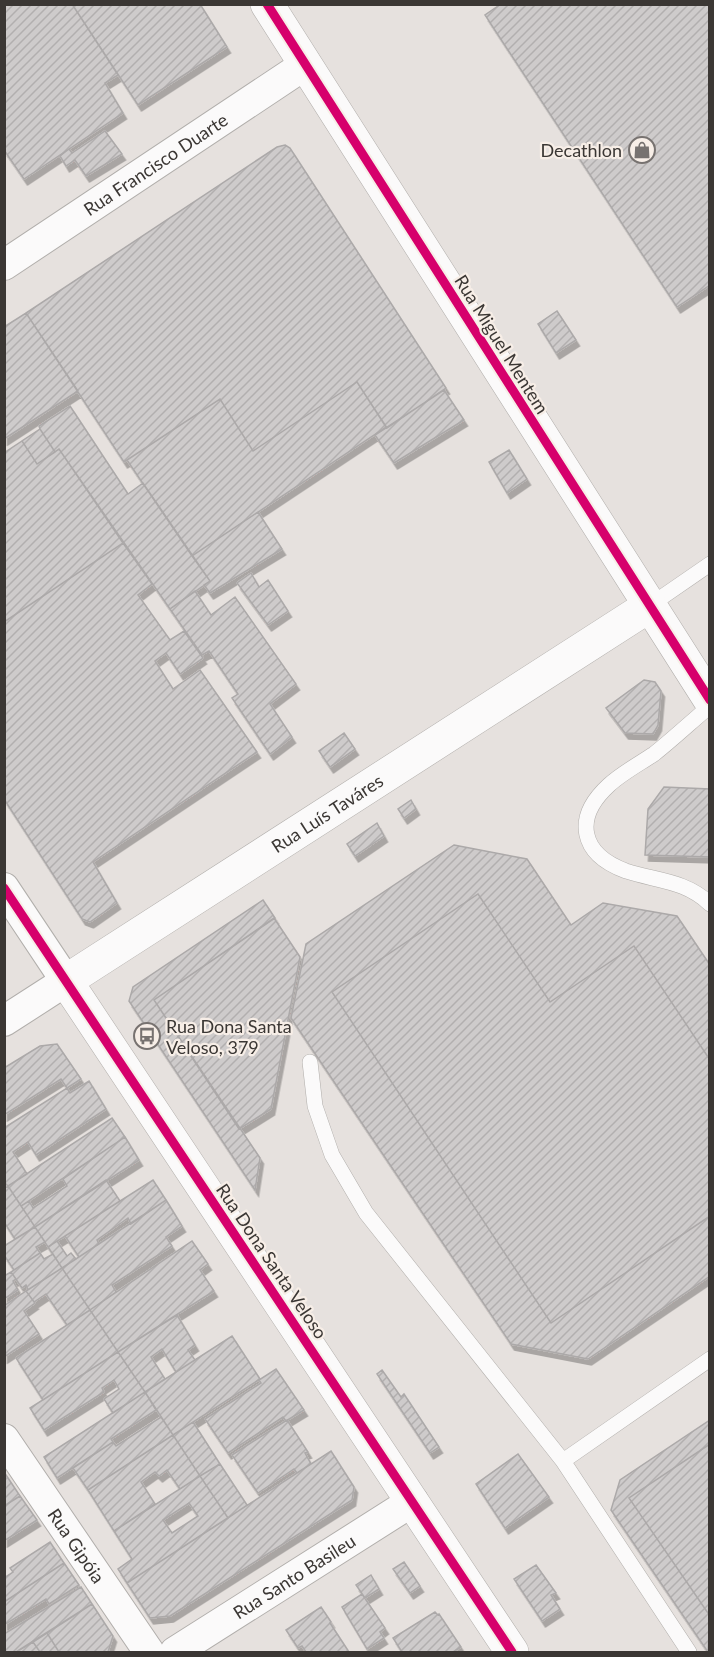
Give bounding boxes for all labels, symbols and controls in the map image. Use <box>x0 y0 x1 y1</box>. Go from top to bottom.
street label: Rua Francisco Duarte <box>79 108 232 220</box>
shop icon: Decathlon <box>627 135 657 165</box>
place label: Decathlon <box>541 139 622 161</box>
street label: Rua Miguel Mentem <box>450 270 554 418</box>
street label: Rua Luís Taváres <box>267 769 387 857</box>
place label: Rua Dona Santa Veloso, 379 <box>166 1015 292 1058</box>
bus stop icon: Rua Dona Santa Veloso, 379 <box>132 1021 162 1051</box>
street label: Rua Dona Santa Veloso <box>212 1179 332 1343</box>
street label: Rua Gipóia <box>43 1504 110 1587</box>
street label: Rua Santo Basileu <box>229 1529 359 1623</box>

